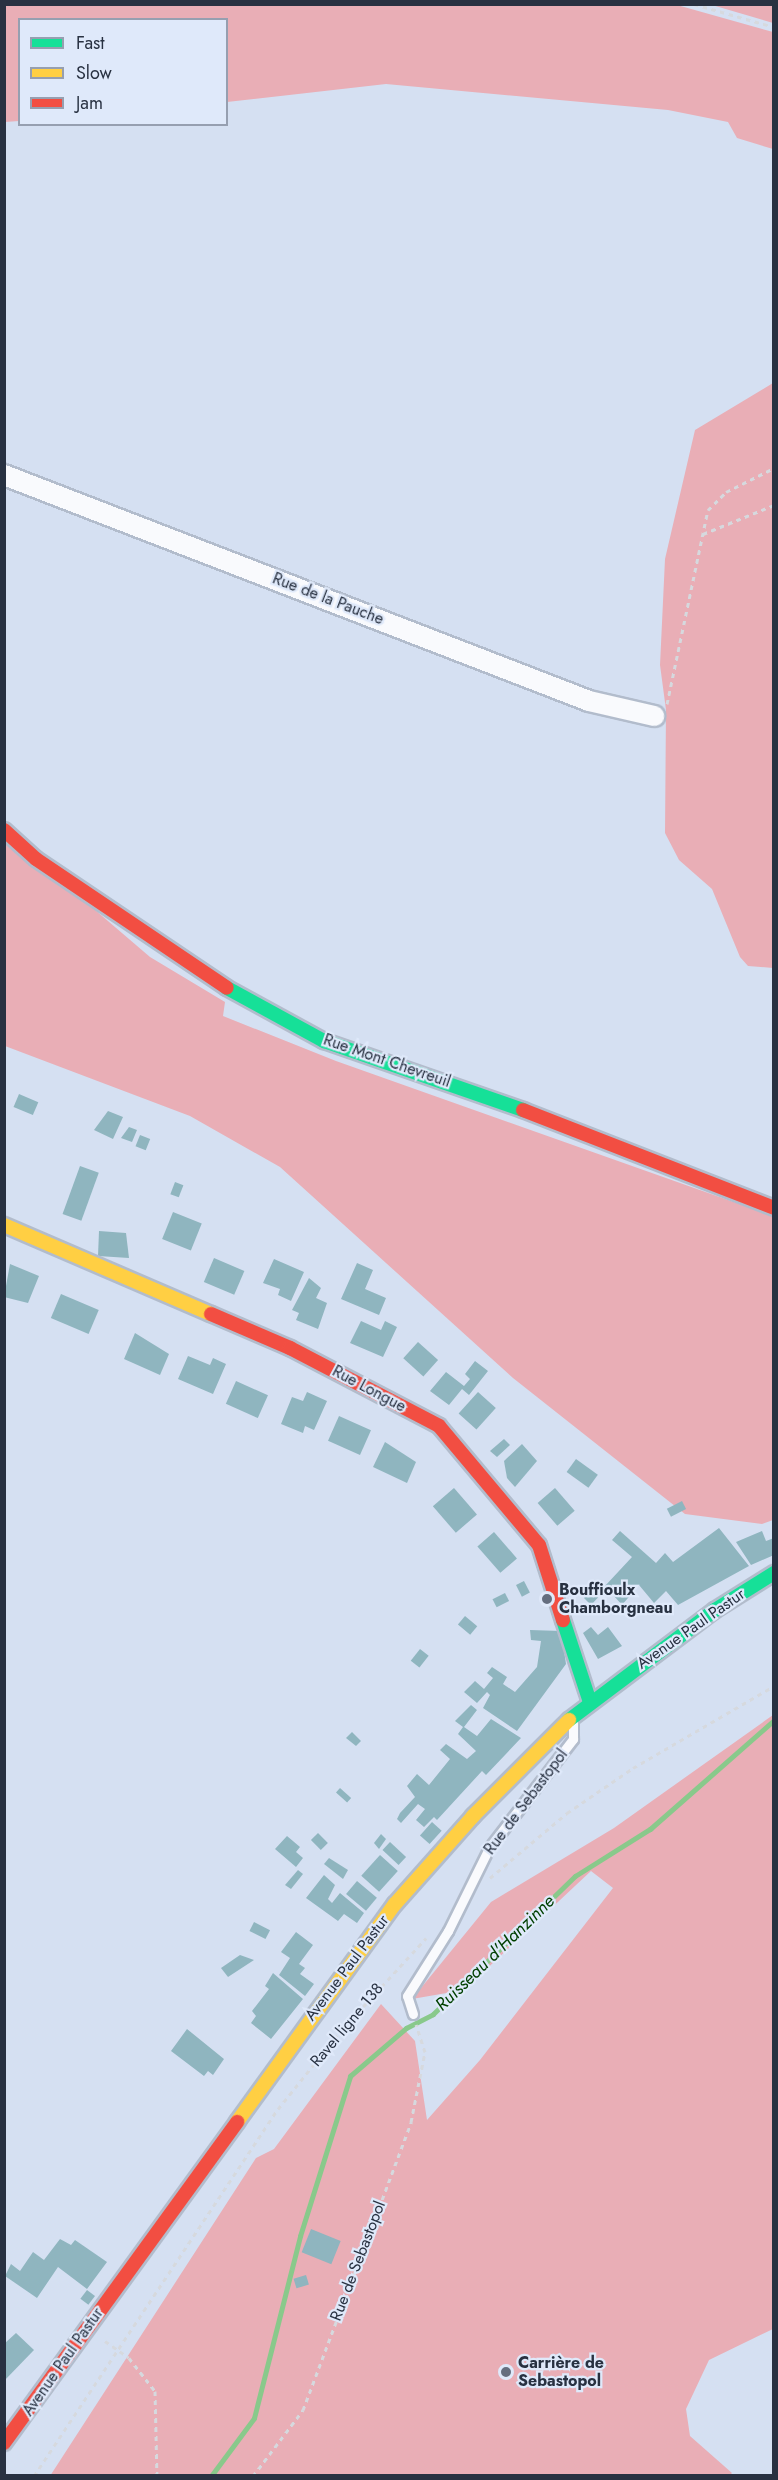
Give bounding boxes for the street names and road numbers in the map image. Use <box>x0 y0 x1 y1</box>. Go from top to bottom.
street label: Rue de la Pauche <box>270 569 386 629</box>
street label: Rue Mont Chevreuil <box>321 1030 453 1092</box>
street label: Rue Longue <box>329 1362 409 1416</box>
street label: Avenue Paul Pastur <box>633 1585 749 1673</box>
street label: Rue de Sebastopol <box>480 1746 572 1858</box>
street label: Avenue Paul Pastur <box>301 1911 393 2025</box>
street label: Ravel ligne 138 <box>306 1979 388 2071</box>
street label: Rue de Sebastopol <box>326 2198 390 2324</box>
street label: Avenue Paul Pastur <box>19 2304 107 2420</box>

